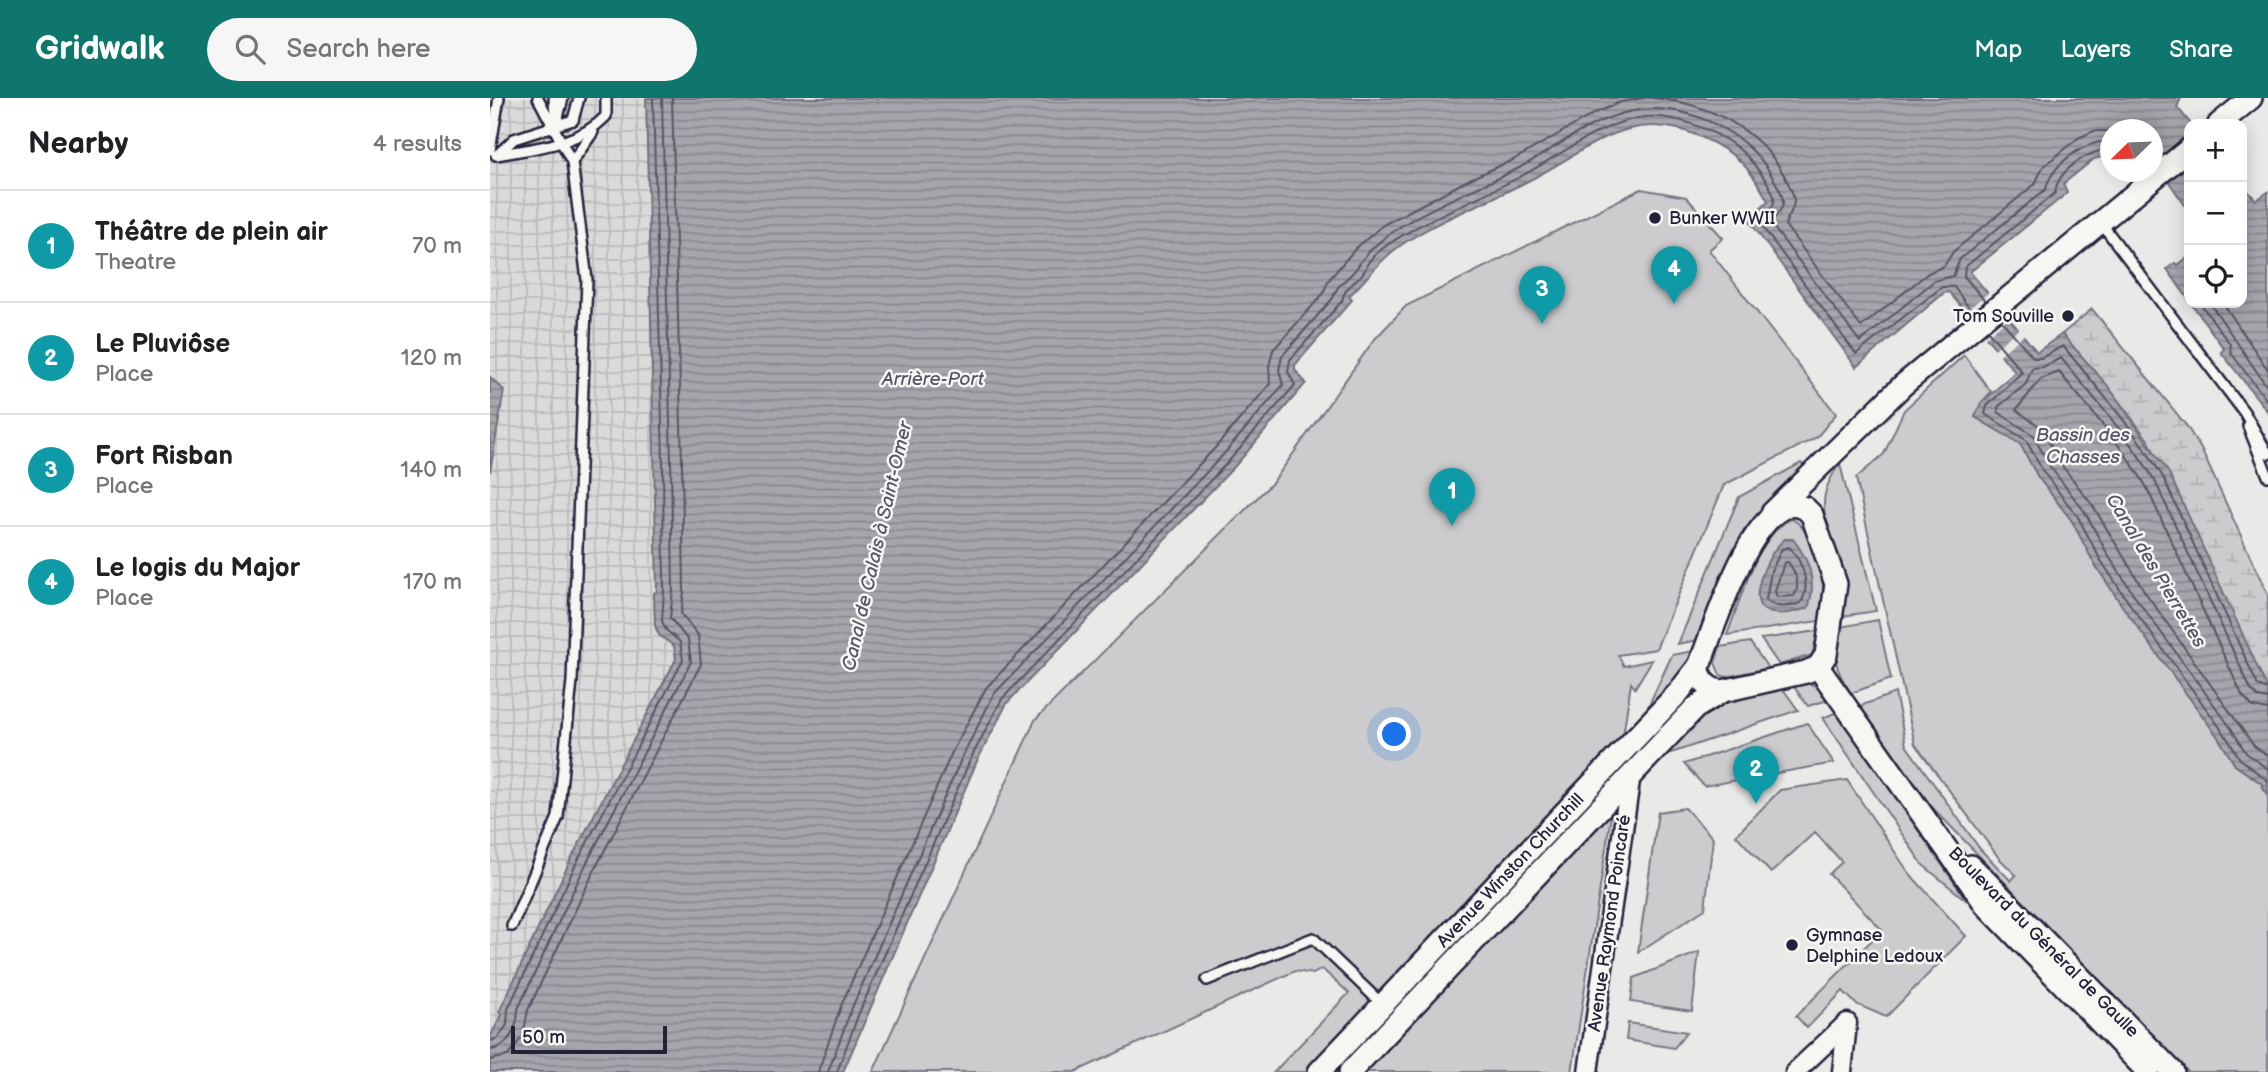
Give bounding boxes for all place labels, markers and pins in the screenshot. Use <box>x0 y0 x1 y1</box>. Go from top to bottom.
place label: Bunker WWII <box>1669 208 1775 229</box>
marker: Bunker WWII <box>1647 210 1663 226</box>
pin: 4 <box>1651 246 1697 304</box>
pin: 3 <box>1519 266 1565 324</box>
place label: Tom Souville <box>1953 306 2054 327</box>
marker: Tom Souville <box>2060 308 2076 324</box>
pin: 1 <box>1429 468 1475 526</box>
pin: 2 <box>1733 746 1779 804</box>
place label: Gymnase Delphine Ledoux <box>1806 925 1944 967</box>
marker: Gymnase Delphine Ledoux <box>1784 937 1800 953</box>

